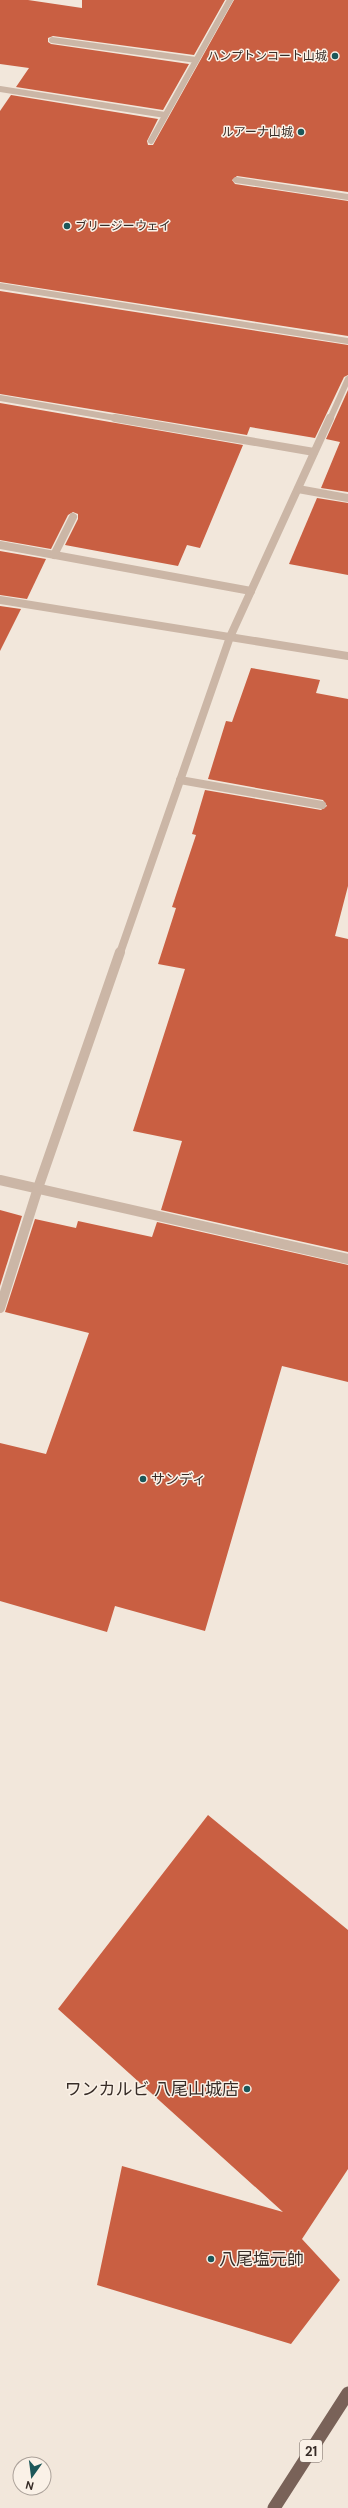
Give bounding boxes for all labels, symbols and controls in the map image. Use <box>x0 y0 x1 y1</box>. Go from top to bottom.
place label: ハンプトンコート山城 <box>207 48 327 64</box>
marker: ハンプトンコート山城 <box>330 51 340 61</box>
place label: ルアーナ山城 <box>222 124 293 140</box>
marker: ルアーナ山城 <box>296 127 306 137</box>
place label: ブリージーウェイ <box>75 218 171 234</box>
marker: ブリージーウェイ <box>62 221 72 231</box>
place label: サンディ <box>151 1470 206 1488</box>
marker: サンディ <box>138 1474 148 1484</box>
place label: ワンカルビ 八尾山城店 <box>64 2078 239 2100</box>
marker: ワンカルビ 八尾山城店 <box>242 2084 252 2094</box>
place label: 八尾塩元帥 <box>219 2248 304 2270</box>
marker: 八尾塩元帥 <box>206 2254 216 2264</box>
road number: 21 <box>300 2440 322 2462</box>
north arrow <box>12 2456 52 2496</box>
text: N <box>24 2478 35 2493</box>

